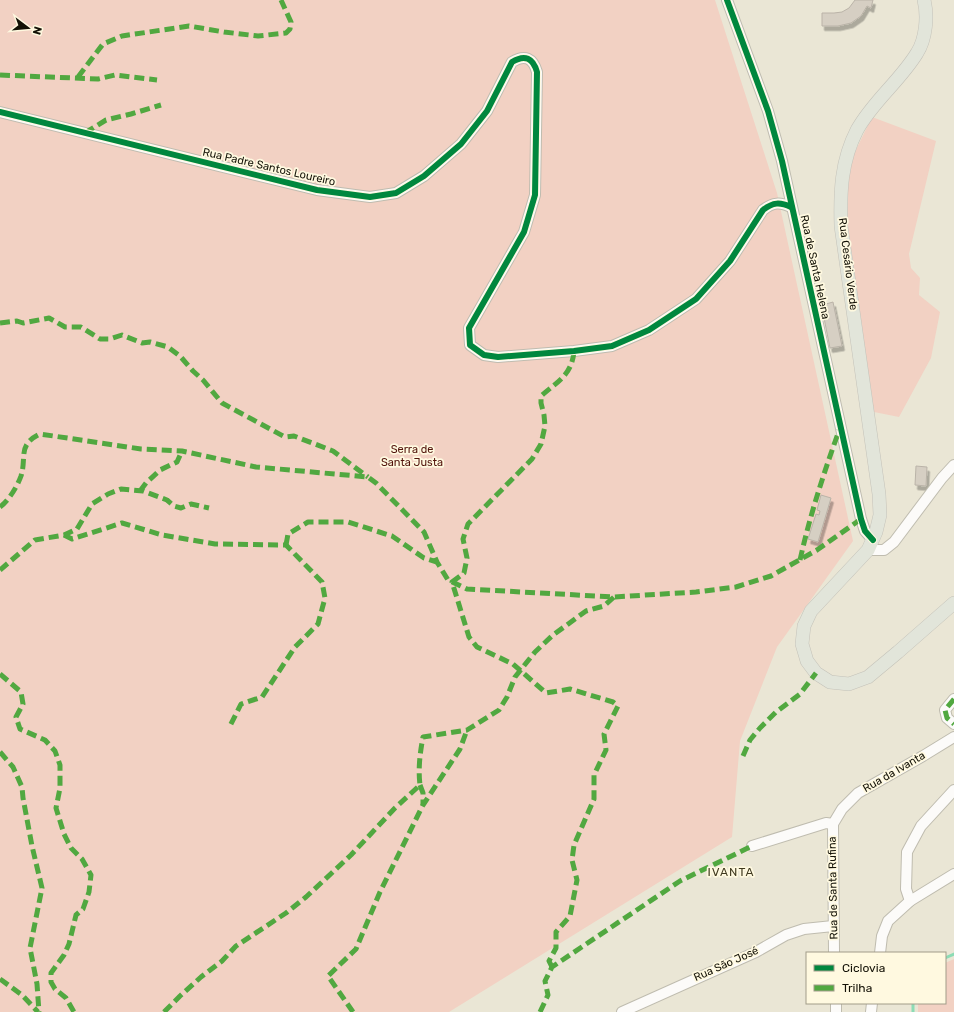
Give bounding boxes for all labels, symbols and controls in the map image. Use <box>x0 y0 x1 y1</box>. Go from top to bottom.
north arrow <box>8 8 48 48</box>
text: N <box>30 25 44 36</box>
street label: Rua Padre Santos Loureiro <box>201 145 337 189</box>
street label: Rua de Santa Helena <box>798 214 832 320</box>
street label: Rua Cesário Verde <box>836 217 860 311</box>
park label: Serra de Santa Justa <box>381 443 443 469</box>
street label: Rua da Ivanta <box>861 749 927 795</box>
street label: Rua de Santa Rufina <box>826 836 840 940</box>
district label: IVANTA <box>707 865 755 879</box>
street label: Rua São José <box>692 944 760 984</box>
legend <box>806 952 946 1004</box>
text: Ciclovia <box>842 961 885 975</box>
text: Trilha <box>842 981 872 995</box>

